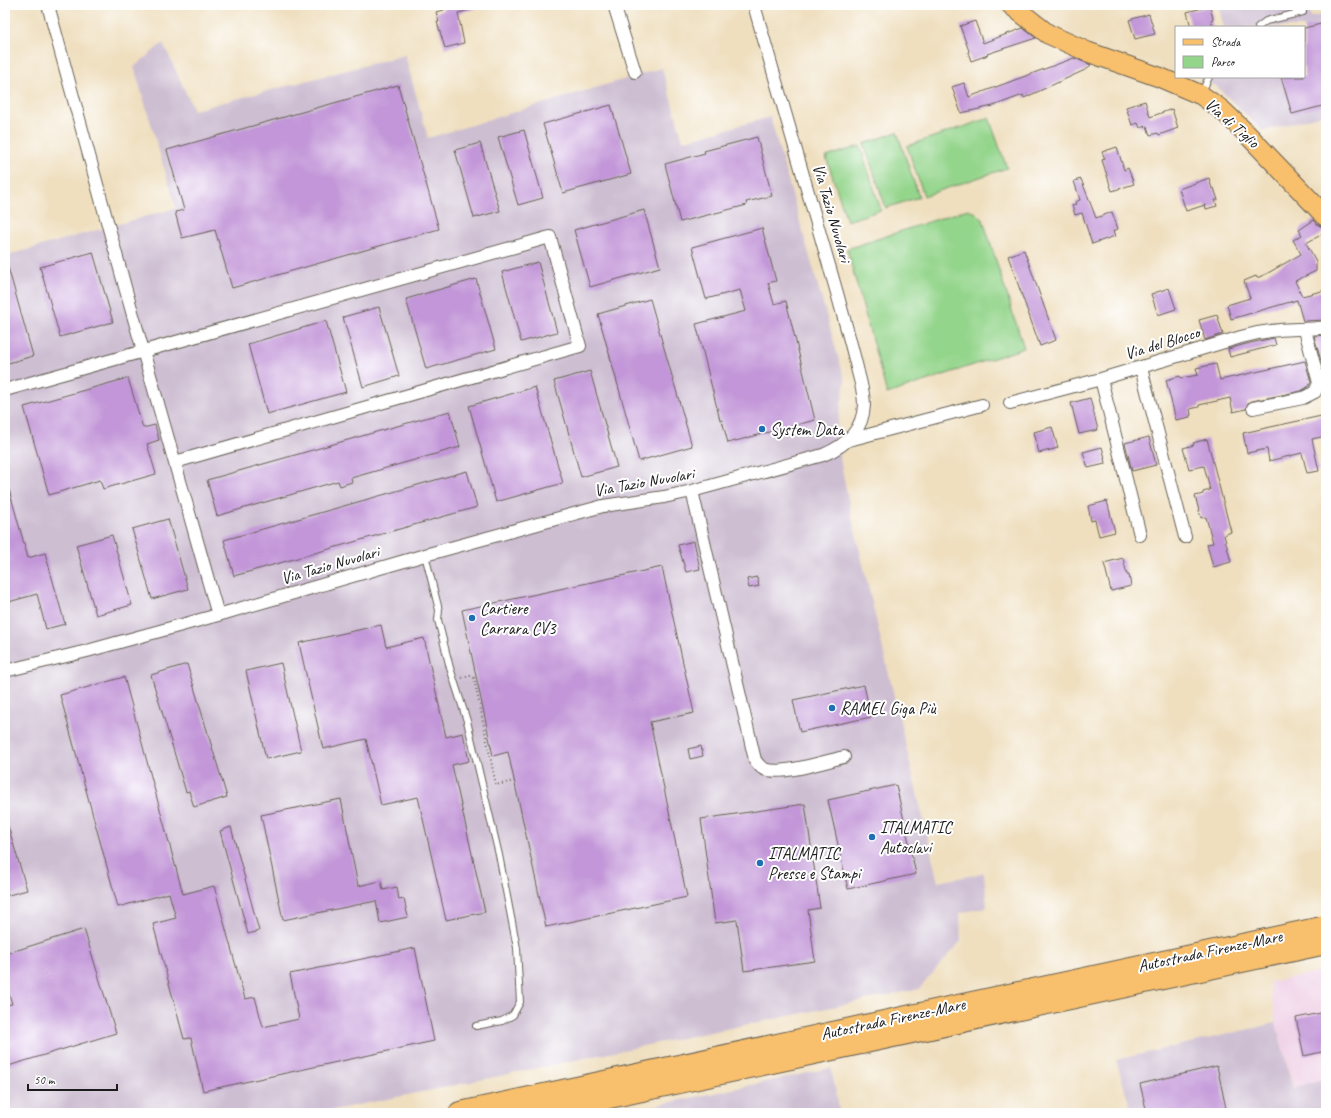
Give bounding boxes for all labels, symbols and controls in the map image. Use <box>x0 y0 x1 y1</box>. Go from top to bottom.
legend <box>1175 26 1305 78</box>
text: Strada <box>1211 34 1241 50</box>
text: Parco <box>1211 54 1236 70</box>
street label: Via di Tiglio <box>1200 94 1264 153</box>
street label: Via Tazio Nuvolari <box>808 162 857 267</box>
street label: Via del Blocco <box>1122 321 1204 364</box>
place label: System Data <box>770 419 846 440</box>
marker: System Data <box>757 424 767 434</box>
street label: Via Tazio Nuvolari <box>593 462 698 501</box>
street label: Via Tazio Nuvolari <box>279 540 384 589</box>
place label: Cartiere Carrara CV3 <box>480 598 557 639</box>
marker: Cartiere Carrara CV3 <box>467 613 477 623</box>
place label: RAMEL Giga Più <box>840 698 937 719</box>
marker: RAMEL Giga Più <box>827 703 837 713</box>
place label: ITALMATIC Autoclavi <box>880 817 954 858</box>
marker: ITALMATIC Autoclavi <box>867 832 877 842</box>
place label: ITALMATIC Presse e Stampi <box>768 843 862 884</box>
marker: ITALMATIC Presse e Stampi <box>755 858 765 868</box>
street label: Autostrada Firenze-Mare <box>1136 925 1285 977</box>
street label: Autostrada Firenze-Mare <box>819 993 968 1045</box>
scale bar <box>28 1066 117 1092</box>
text: 50 m <box>34 1072 56 1088</box>

